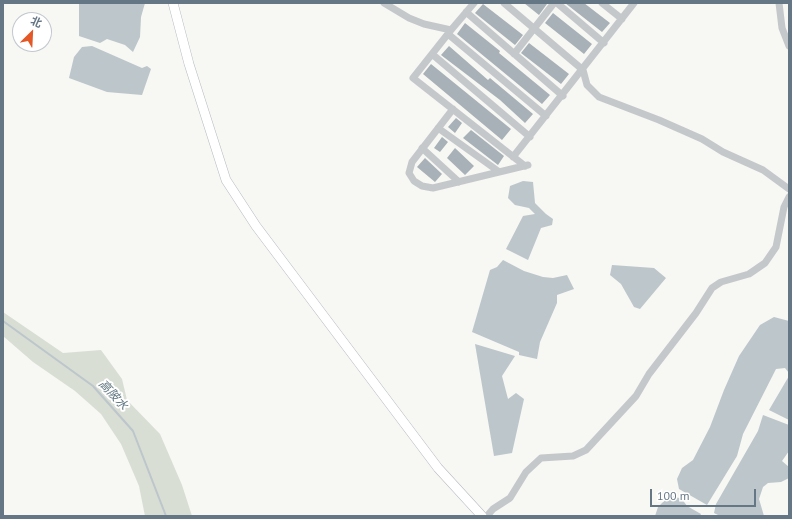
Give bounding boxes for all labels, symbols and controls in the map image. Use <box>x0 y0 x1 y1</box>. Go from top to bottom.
north arrow <box>12 12 52 52</box>
text: 北 <box>29 13 44 31</box>
water label: 高陂水 <box>95 377 131 413</box>
scale bar <box>652 481 758 507</box>
text: 100 m <box>657 488 690 503</box>

